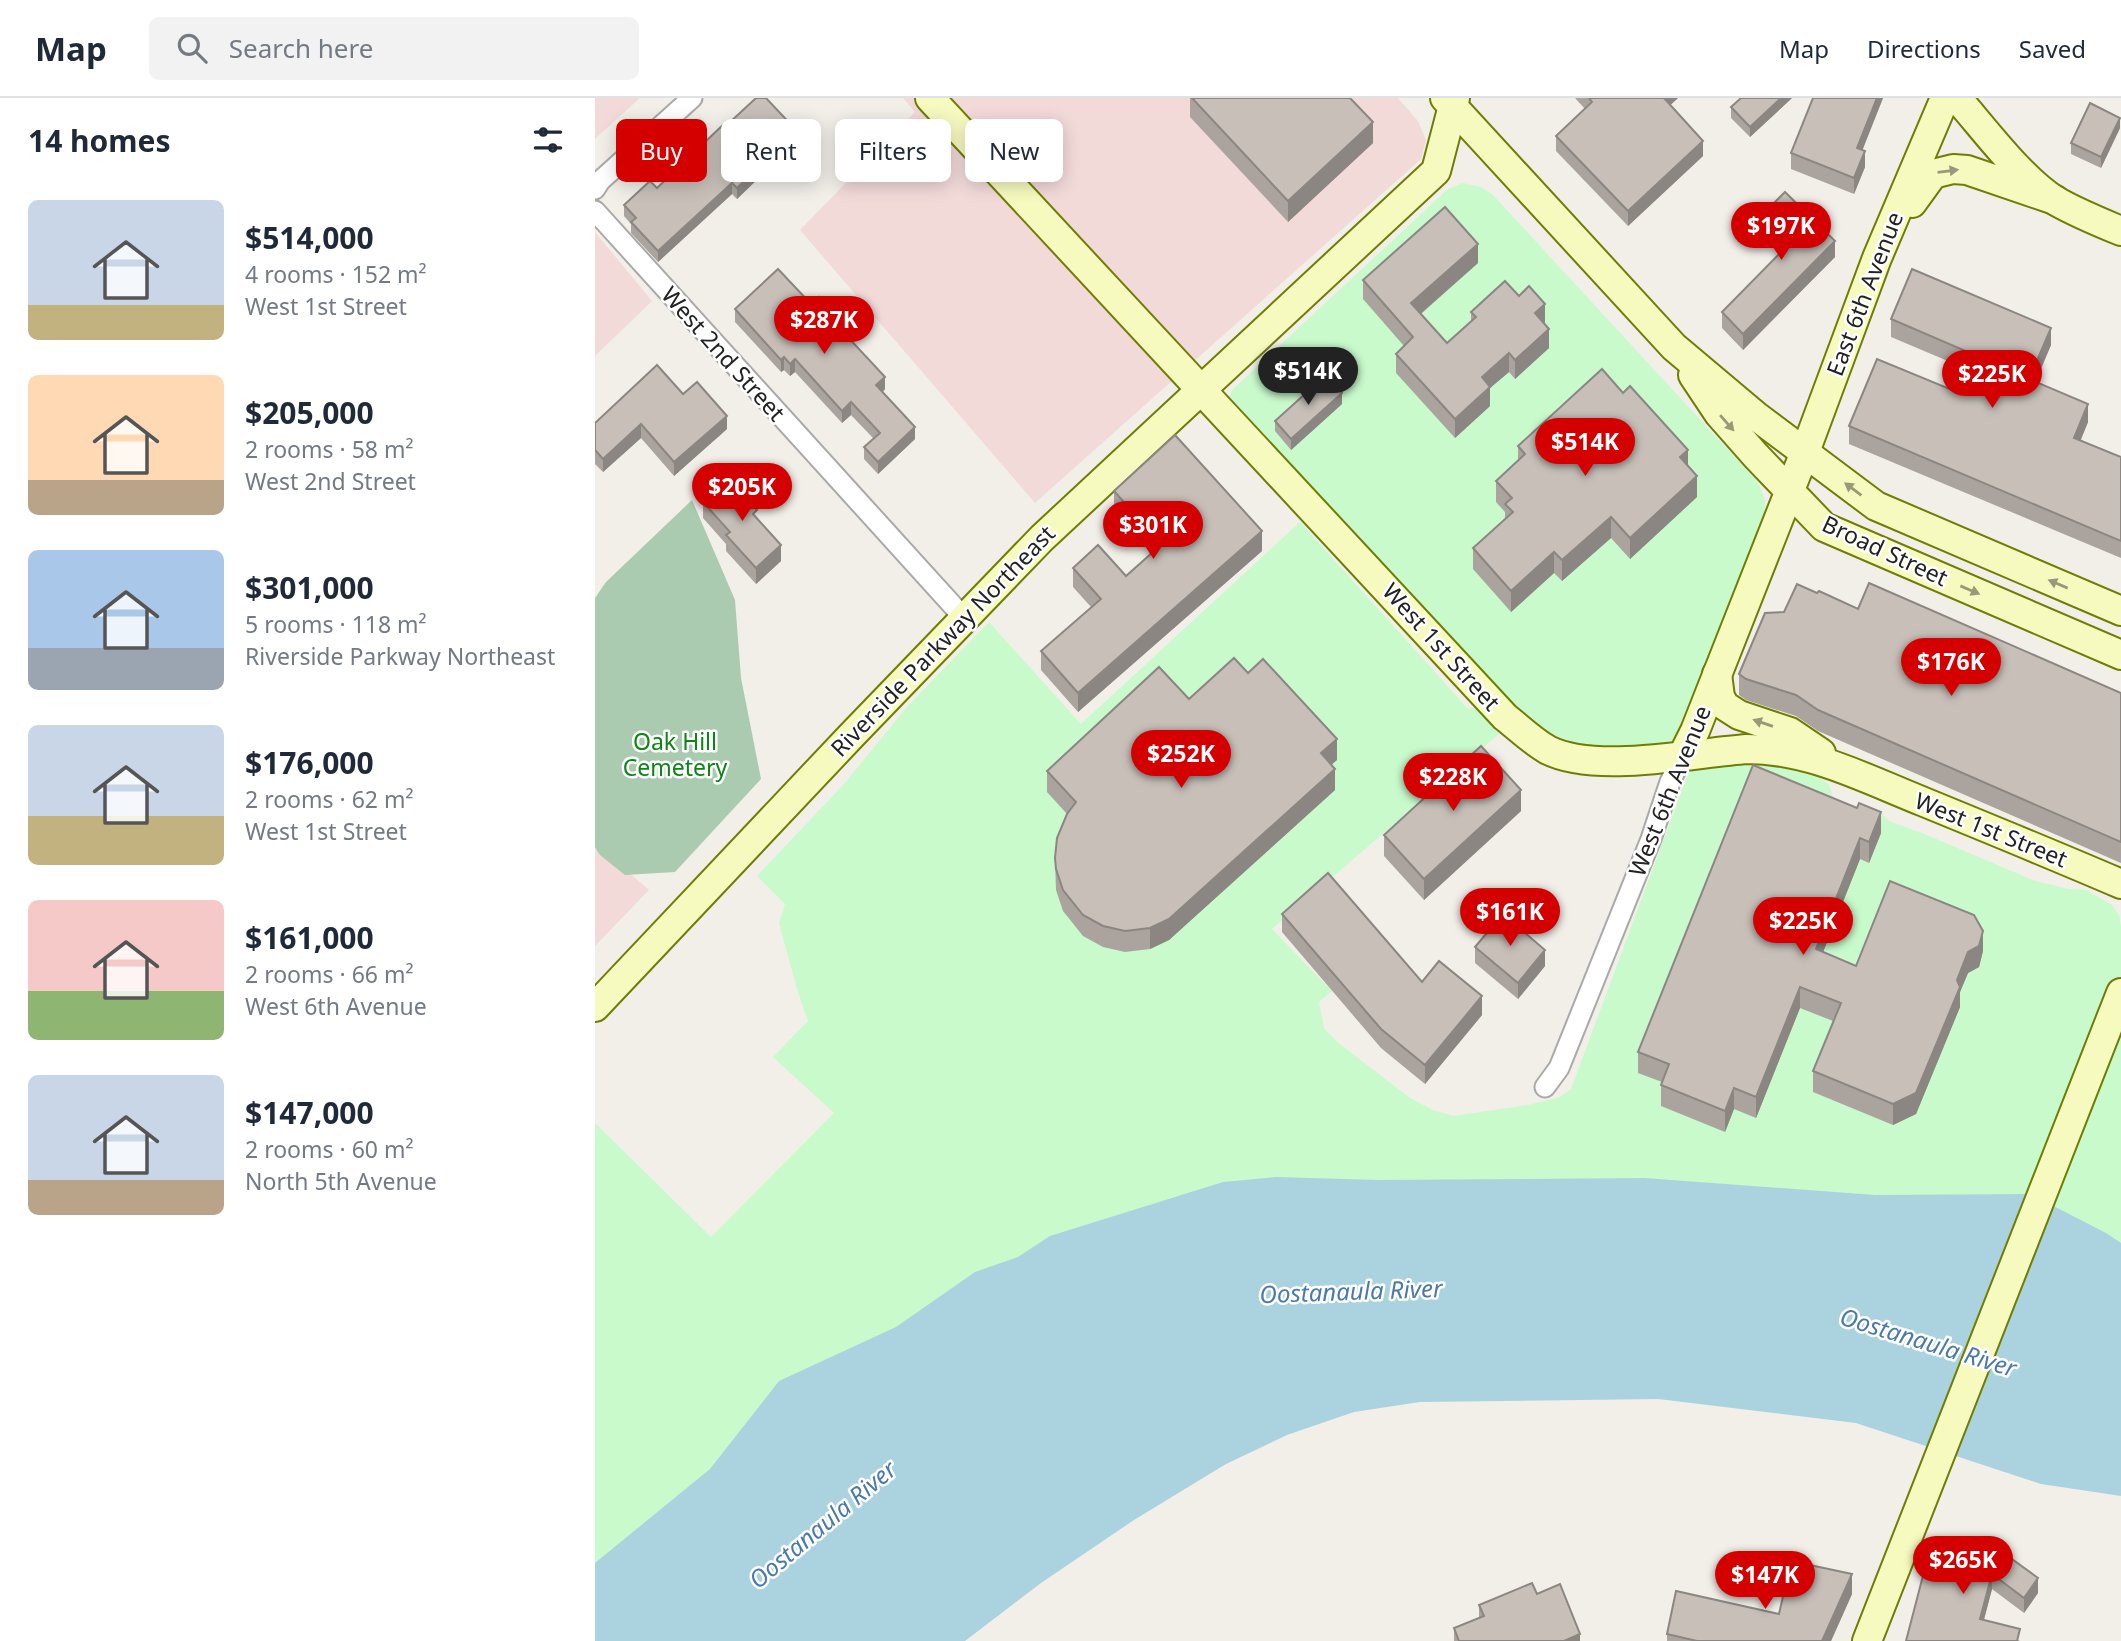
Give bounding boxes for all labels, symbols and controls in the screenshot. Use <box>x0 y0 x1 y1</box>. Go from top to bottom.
search box <box>149 17 639 80</box>
text: Map <box>35 26 107 71</box>
icon: search <box>173 29 211 67</box>
text: Search here <box>229 30 373 66</box>
text: Map <box>1779 32 1829 65</box>
text: Directions <box>1867 32 1981 65</box>
text: Saved <box>2019 32 2086 65</box>
chip: Buy <box>616 119 707 182</box>
chip: Rent <box>721 119 821 182</box>
chip: Filters <box>835 119 951 182</box>
chip: New <box>965 119 1063 182</box>
text: 14 homes <box>28 120 171 161</box>
icon: filters <box>529 121 567 159</box>
one-way arrow <box>1937 166 1959 177</box>
pin: $197K <box>1732 202 1830 262</box>
street label: East 6th Avenue <box>1818 207 1910 380</box>
text: $197K <box>1747 209 1815 241</box>
text: $514,000 <box>245 217 374 258</box>
icon: home <box>84 228 168 312</box>
text: 4 rooms · 152 m² <box>245 258 427 290</box>
street label: West 2nd Street <box>655 279 793 428</box>
text: West 1st Street <box>245 290 407 322</box>
pin: $287K <box>775 296 873 356</box>
text: $287K <box>790 303 858 335</box>
pin: $514K <box>1259 348 1357 407</box>
pin: $225K <box>1943 350 2041 410</box>
text: $514K <box>1274 354 1342 386</box>
text: $225K <box>1958 357 2026 389</box>
text: $205,000 <box>245 392 374 433</box>
icon: home <box>84 403 168 487</box>
one-way arrow <box>1719 414 1734 431</box>
pin: $514K <box>1536 418 1634 478</box>
text: $514K <box>1551 425 1619 457</box>
text: 2 rooms · 58 m² <box>245 433 414 465</box>
pin: $205K <box>693 464 791 523</box>
text: West 2nd Street <box>245 465 416 497</box>
text: $205K <box>708 470 776 502</box>
one-way arrow <box>1844 481 1862 496</box>
pin: $301K <box>1104 502 1202 561</box>
street label: Broad Street <box>1817 507 1953 593</box>
text: $301K <box>1119 508 1187 540</box>
street label: Riverside Parkway Northeast <box>823 518 1062 763</box>
text: $301,000 <box>245 567 374 608</box>
street label: West 1st Street <box>1376 575 1508 717</box>
icon: home <box>84 578 168 662</box>
one-way arrow <box>2048 578 2068 590</box>
one-way arrow <box>1959 585 1980 596</box>
text: 5 rooms · 118 m² <box>245 608 427 640</box>
pin: $176K <box>1902 638 2000 698</box>
text: Riverside Parkway Northeast <box>245 640 555 672</box>
text: $176K <box>1917 645 1985 677</box>
street label: West 6th Avenue <box>1620 700 1718 881</box>
one-way arrow <box>1753 717 1774 728</box>
park label: Oak Hill Cemetery <box>623 725 728 783</box>
pin: $252K <box>1132 730 1230 790</box>
text: $252K <box>1147 737 1215 769</box>
text: $176,000 <box>245 742 374 783</box>
icon: home <box>84 753 168 837</box>
pin: $228K <box>1404 754 1502 813</box>
text: $228K <box>1419 760 1487 792</box>
text: 2 rooms · 62 m² <box>245 783 414 815</box>
street label: West 1st Street <box>1910 784 2072 874</box>
text: West 1st Street <box>245 815 407 847</box>
pin: $161K <box>1461 888 1559 948</box>
text: $161K <box>1476 895 1544 927</box>
pin: $225K <box>1754 898 1852 957</box>
text: $225K <box>1769 904 1837 936</box>
text: $161,000 <box>245 917 374 958</box>
icon: home <box>84 928 168 1012</box>
text: 2 rooms · 66 m² <box>245 958 414 990</box>
text: West 6th Avenue <box>245 990 427 1022</box>
text: $147,000 <box>245 1092 374 1133</box>
icon: home <box>84 1103 168 1187</box>
text: 2 rooms · 60 m² <box>245 1133 414 1165</box>
text: North 5th Avenue <box>245 1165 437 1197</box>
water label: Oostanaula River <box>1259 1271 1444 1310</box>
water label: Oostanaula River <box>1836 1299 2022 1385</box>
water label: Oostanaula River <box>741 1451 904 1595</box>
pin: $265K <box>1914 1536 2012 1596</box>
text: $265K <box>1929 1543 1997 1575</box>
pin: $147K <box>1716 1552 1814 1611</box>
text: $147K <box>1731 1558 1799 1590</box>

